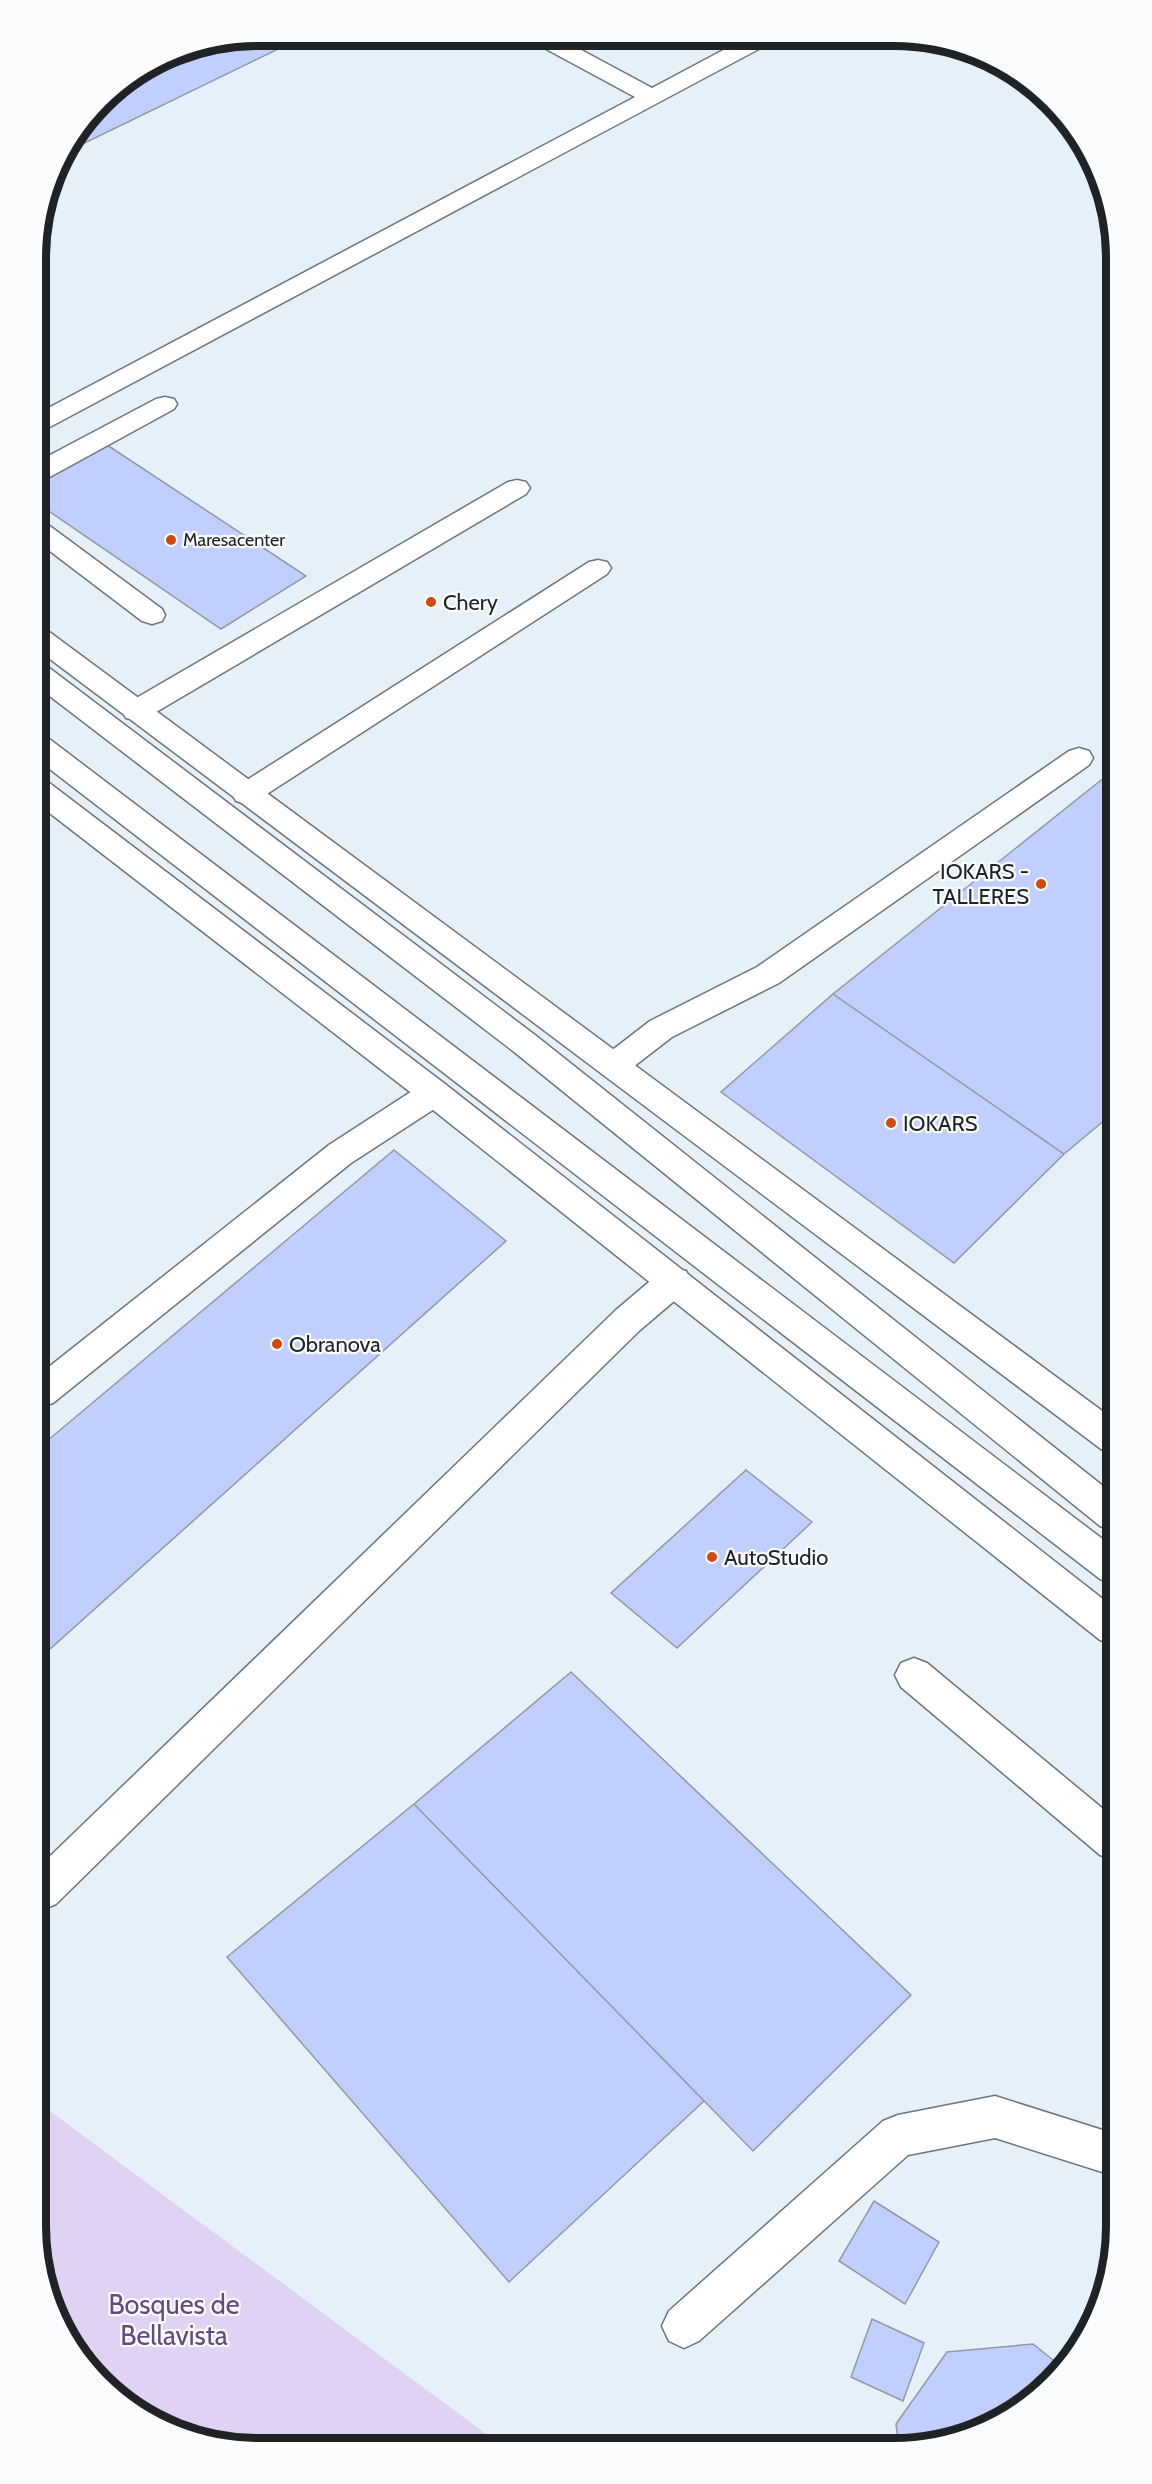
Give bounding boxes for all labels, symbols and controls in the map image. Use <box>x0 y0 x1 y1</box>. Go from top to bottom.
place label: Maresacenter <box>183 529 285 551</box>
marker: Maresacenter <box>164 533 178 547</box>
place label: Chery <box>443 589 498 616</box>
marker: Chery <box>424 595 438 609</box>
place label: IOKARS - TALLERES <box>932 858 1029 910</box>
marker: IOKARS - TALLERES <box>1034 877 1048 891</box>
place label: IOKARS <box>903 1110 978 1137</box>
marker: IOKARS <box>884 1116 898 1130</box>
place label: Obranova <box>289 1331 381 1358</box>
marker: Obranova <box>270 1337 284 1351</box>
place label: AutoStudio <box>724 1544 828 1571</box>
marker: AutoStudio <box>705 1550 719 1564</box>
park label: Bosques de Bellavista <box>108 2288 240 2352</box>

